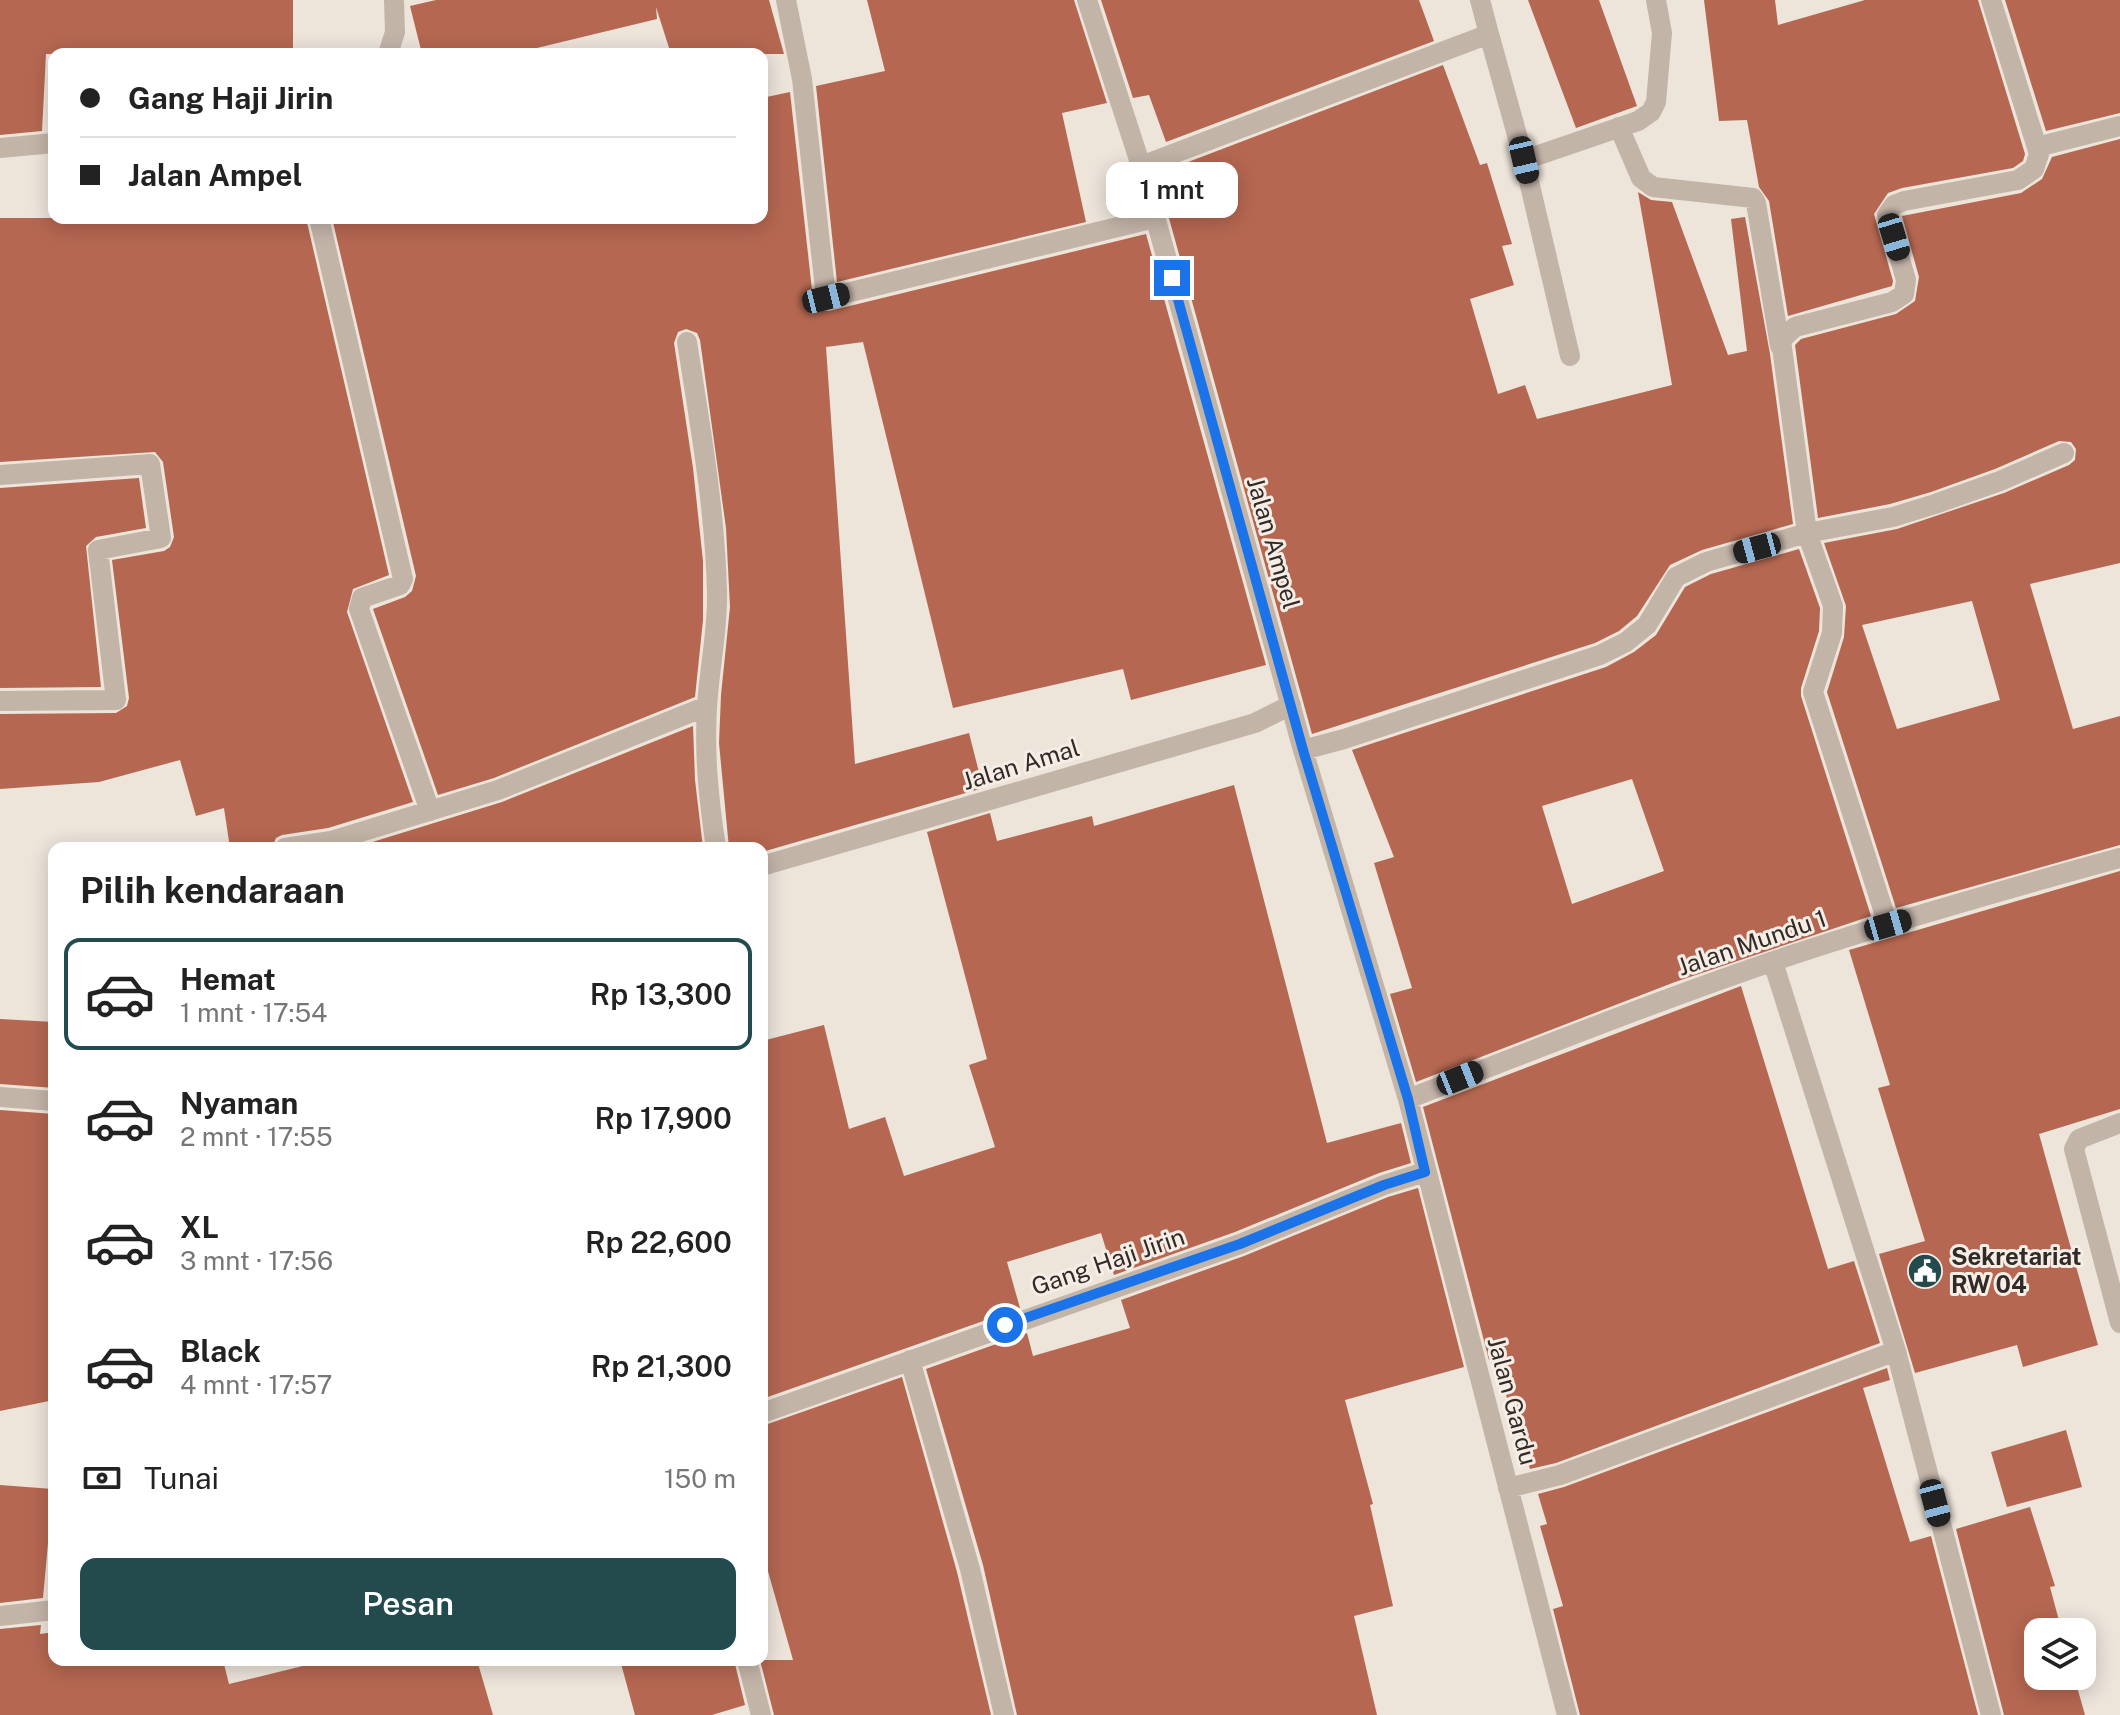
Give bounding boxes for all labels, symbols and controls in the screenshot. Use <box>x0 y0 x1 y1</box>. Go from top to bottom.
text: Gang Haji Jirin <box>128 80 333 116</box>
car <box>1507 134 1541 186</box>
text: Jalan Ampel <box>128 157 302 193</box>
callout: 1 mnt <box>1106 162 1238 218</box>
text: 1 mnt <box>1139 174 1205 205</box>
car <box>1876 211 1912 263</box>
route end <box>1154 260 1190 296</box>
car <box>800 281 852 315</box>
street label: Jalan Ampel <box>1242 474 1306 612</box>
car <box>1731 530 1783 566</box>
street label: Jalan Amal <box>959 733 1083 795</box>
text: Pilih kendaraan <box>80 869 345 911</box>
street label: Jalan Mundu 1 <box>1673 903 1830 981</box>
car <box>1862 907 1914 943</box>
icon: car <box>84 958 156 1030</box>
text: Hemat <box>180 961 276 997</box>
text: Rp 13,300 <box>590 976 732 1012</box>
text: 1 mnt · 17:54 <box>180 997 327 1028</box>
car <box>1433 1058 1487 1098</box>
icon: car <box>84 1082 156 1154</box>
text: Nyaman <box>180 1085 298 1121</box>
text: Rp 17,900 <box>595 1100 732 1136</box>
text: 2 mnt · 17:55 <box>180 1121 333 1152</box>
icon: car <box>84 1206 156 1278</box>
text: XL <box>180 1209 219 1245</box>
street label: Gang Haji Jirin <box>1027 1222 1188 1300</box>
text: Rp 22,600 <box>585 1224 732 1260</box>
place label: Sekretariat RW 04 <box>1951 1242 2082 1298</box>
text: 3 mnt · 17:56 <box>180 1245 333 1276</box>
public building icon: Sekretariat RW 04 <box>1906 1252 1944 1290</box>
route start <box>987 1307 1023 1343</box>
icon: car <box>84 1330 156 1402</box>
text: Black <box>180 1333 261 1369</box>
street label: Jalan Gardu <box>1482 1334 1543 1468</box>
text: Rp 21,300 <box>591 1348 732 1384</box>
text: 4 mnt · 17:57 <box>180 1369 332 1400</box>
icon: cash <box>80 1456 124 1500</box>
text: Tunai <box>144 1460 219 1496</box>
text: 150 m <box>664 1463 736 1494</box>
car <box>1917 1477 1953 1529</box>
button: Pesan <box>80 1558 736 1650</box>
map controls <box>2024 1618 2096 1690</box>
button: layers <box>2024 1618 2096 1690</box>

